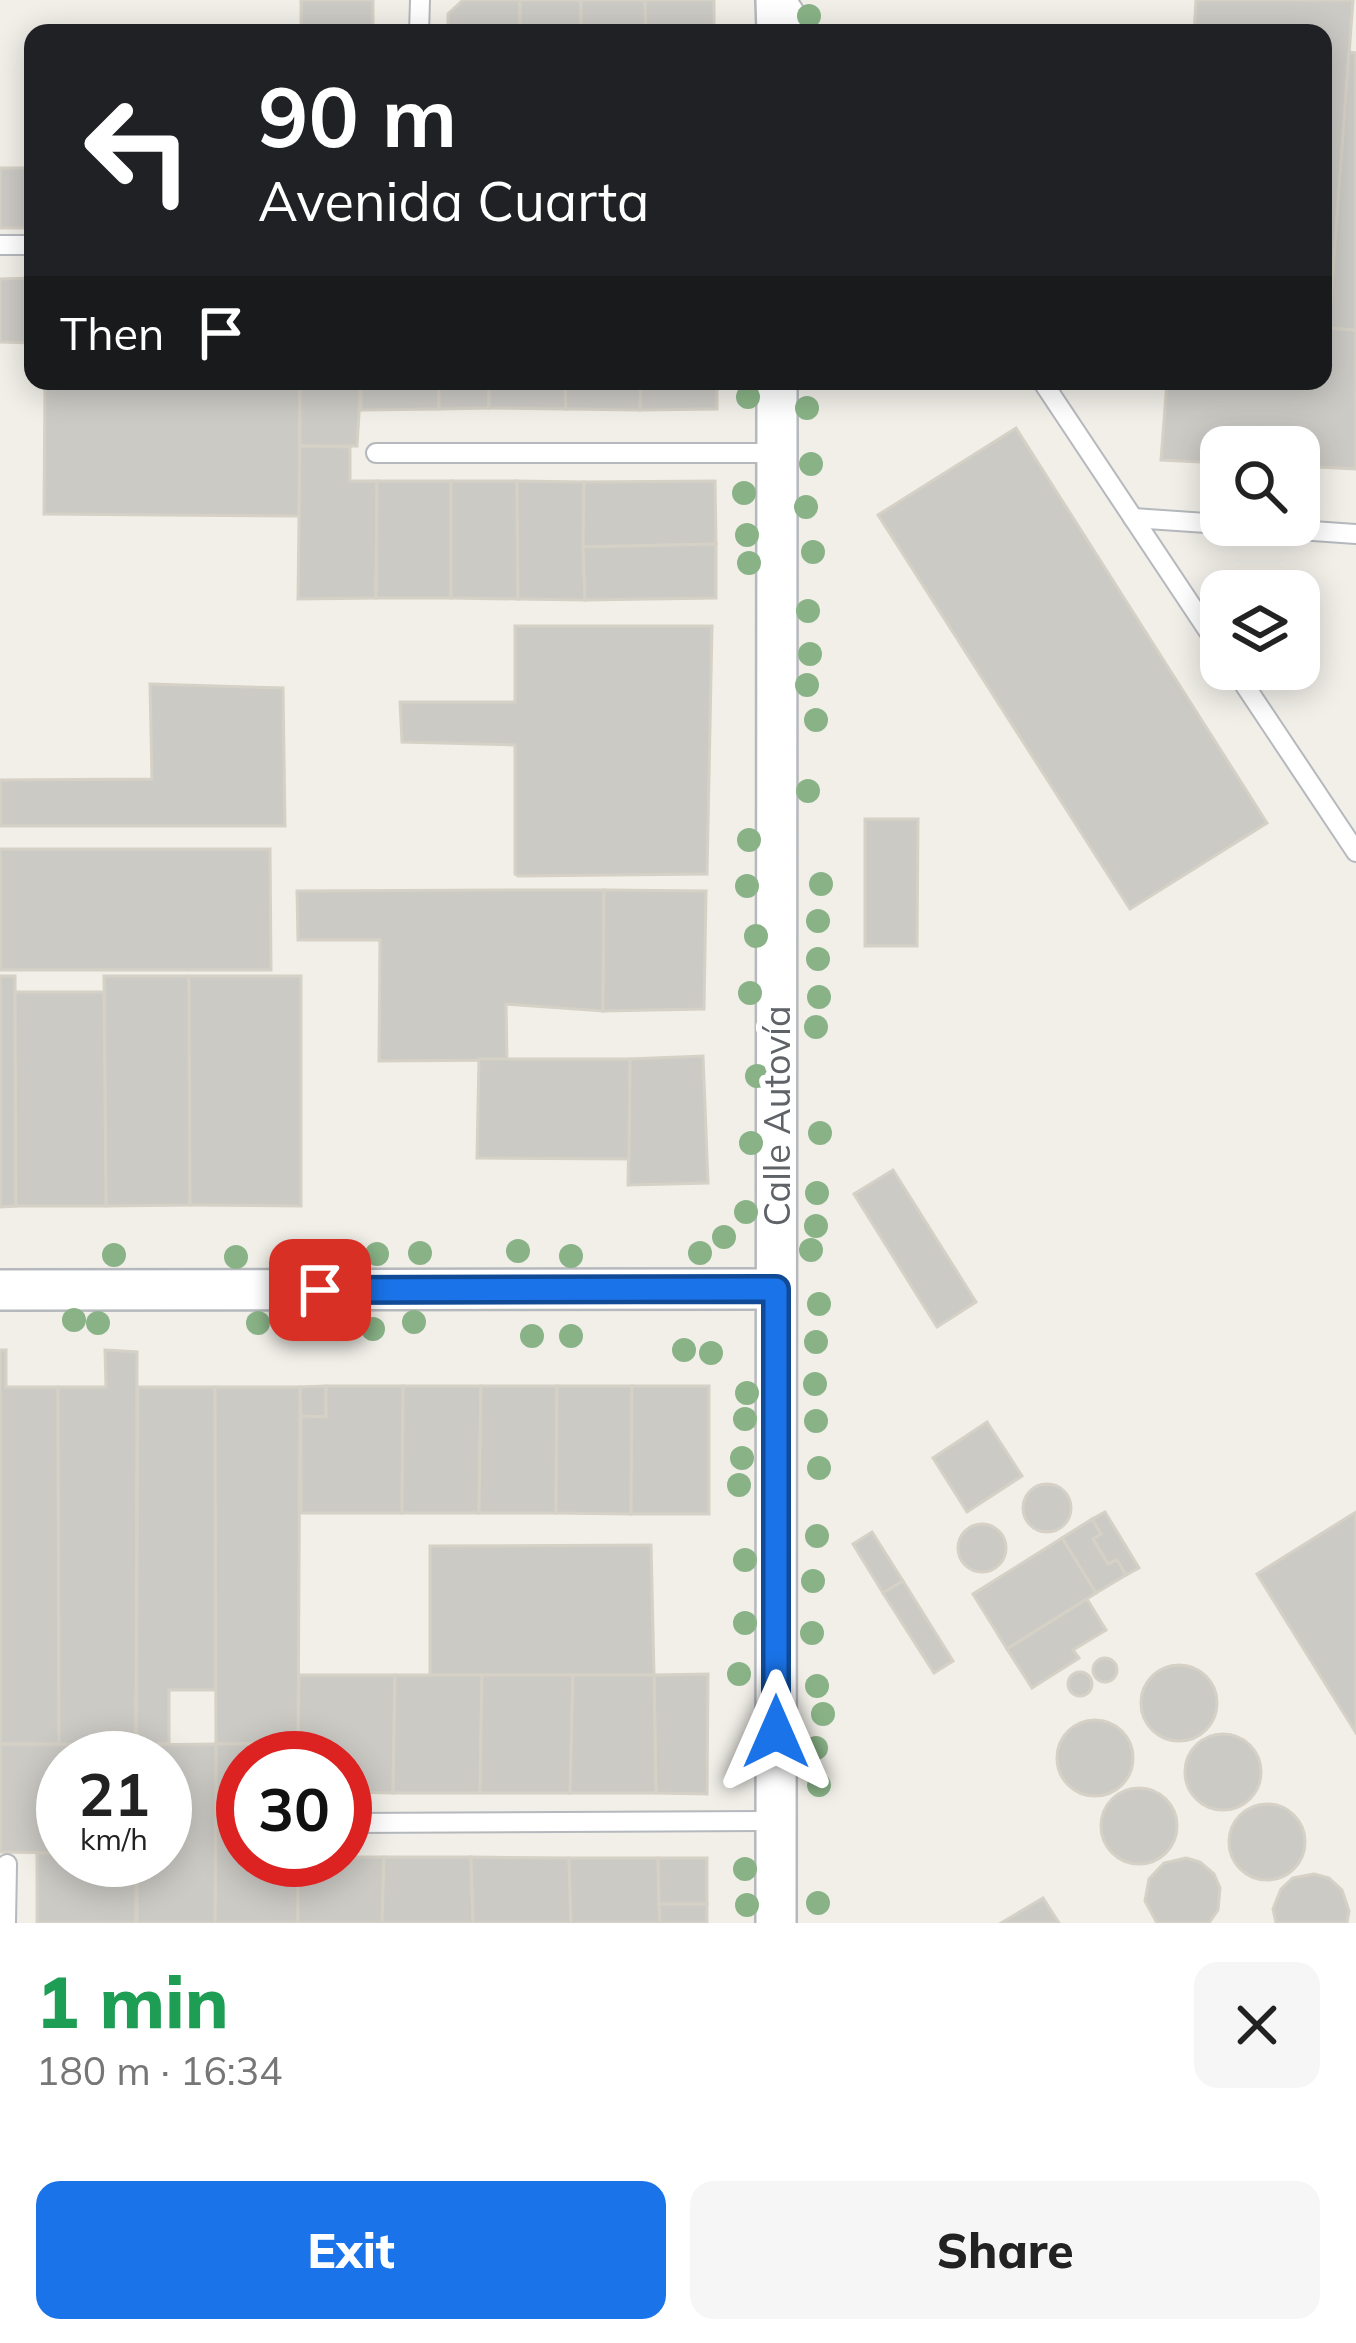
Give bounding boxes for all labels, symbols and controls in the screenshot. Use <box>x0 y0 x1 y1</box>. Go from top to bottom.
text: 90 m <box>258 63 457 168</box>
icon: left <box>60 72 216 228</box>
text: Avenida Cuarta <box>258 167 650 235</box>
icon: arrive <box>188 300 254 366</box>
text: Then <box>60 305 164 361</box>
map controls <box>1200 426 1320 690</box>
button: search <box>1200 426 1320 546</box>
button: layers <box>1200 570 1320 690</box>
street label: Calle Autovía <box>754 1006 799 1226</box>
pin <box>269 1239 371 1341</box>
icon: arrive <box>287 1257 353 1323</box>
position arrow <box>713 1669 839 1795</box>
speed limit sign: 30 <box>216 1731 372 1887</box>
text: 21 <box>78 1756 150 1831</box>
text: km/h <box>80 1820 148 1858</box>
text: 1 min <box>36 1956 229 2046</box>
button: close <box>1194 1962 1320 2088</box>
text: 180 m · 16:34 <box>36 2046 282 2095</box>
button: Exit <box>36 2181 666 2319</box>
button: Share <box>690 2181 1320 2319</box>

